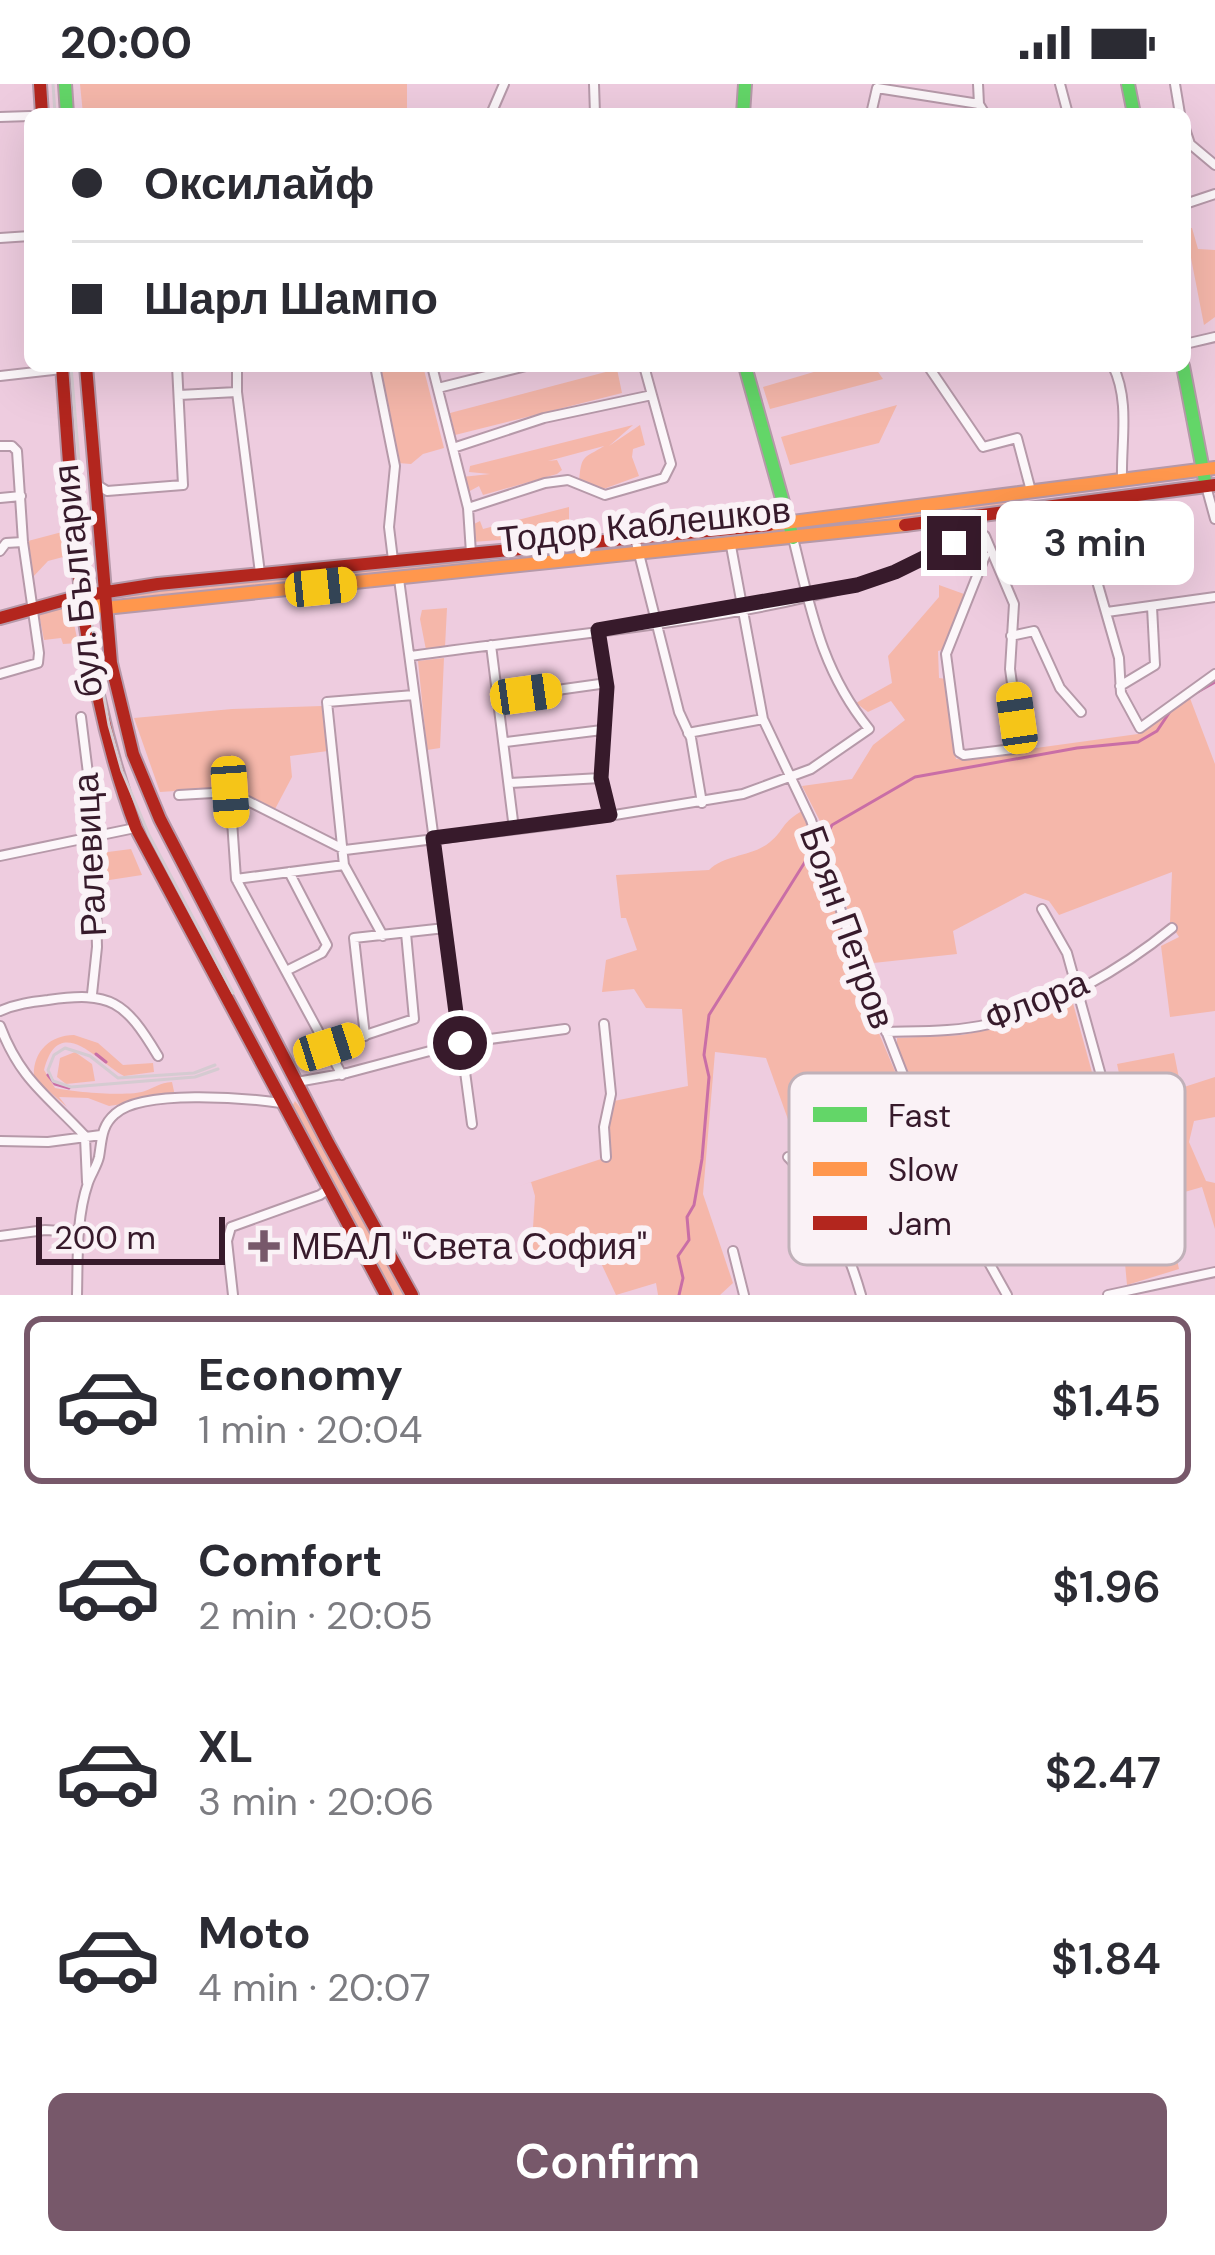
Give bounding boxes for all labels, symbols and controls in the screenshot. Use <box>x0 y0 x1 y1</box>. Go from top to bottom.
text: 20:00 <box>60 13 192 72</box>
text: Оксилайф <box>144 154 374 213</box>
text: Шарл Шампо <box>144 269 438 328</box>
street label: бул. България <box>42 462 113 700</box>
street label: Тодор Каблешков <box>495 486 793 563</box>
callout: 3 min <box>996 501 1194 585</box>
route end <box>927 516 981 570</box>
text: 3 min <box>1044 517 1146 568</box>
car <box>283 565 359 609</box>
car <box>488 671 564 717</box>
car <box>994 680 1040 756</box>
car <box>210 755 250 829</box>
street label: Ралевица <box>62 771 117 938</box>
street label: Боян Петров <box>789 819 906 1035</box>
street label: Флора <box>977 958 1096 1042</box>
route start <box>433 1016 487 1070</box>
car <box>289 1019 369 1075</box>
legend <box>789 1073 1185 1265</box>
text: Fast <box>888 1094 951 1137</box>
text: Slow <box>888 1148 959 1191</box>
text: Jam <box>888 1202 952 1245</box>
scale bar <box>36 1211 225 1264</box>
text: 200 m <box>54 1216 156 1259</box>
place label: МБАЛ "Света София" <box>291 1223 647 1270</box>
marker: МБАЛ "Света София" <box>248 1230 280 1262</box>
text: Economy <box>198 1345 403 1404</box>
icon: car <box>54 1346 162 1454</box>
text: $1.45 <box>1051 1371 1161 1430</box>
text: 1 min · 20:04 <box>198 1404 422 1455</box>
text: Comfort <box>198 1531 382 1590</box>
icon: car <box>54 1532 162 1640</box>
text: $1.96 <box>1052 1557 1161 1616</box>
text: 2 min · 20:05 <box>198 1590 433 1641</box>
text: XL <box>198 1717 253 1776</box>
icon: car <box>54 1718 162 1826</box>
text: $2.47 <box>1045 1743 1161 1802</box>
text: 3 min · 20:06 <box>198 1776 434 1827</box>
text: Moto <box>198 1903 311 1962</box>
icon: car <box>54 1904 162 2012</box>
text: $1.84 <box>1051 1929 1161 1988</box>
text: 4 min · 20:07 <box>198 1962 431 2013</box>
button: Confirm <box>48 2093 1167 2231</box>

